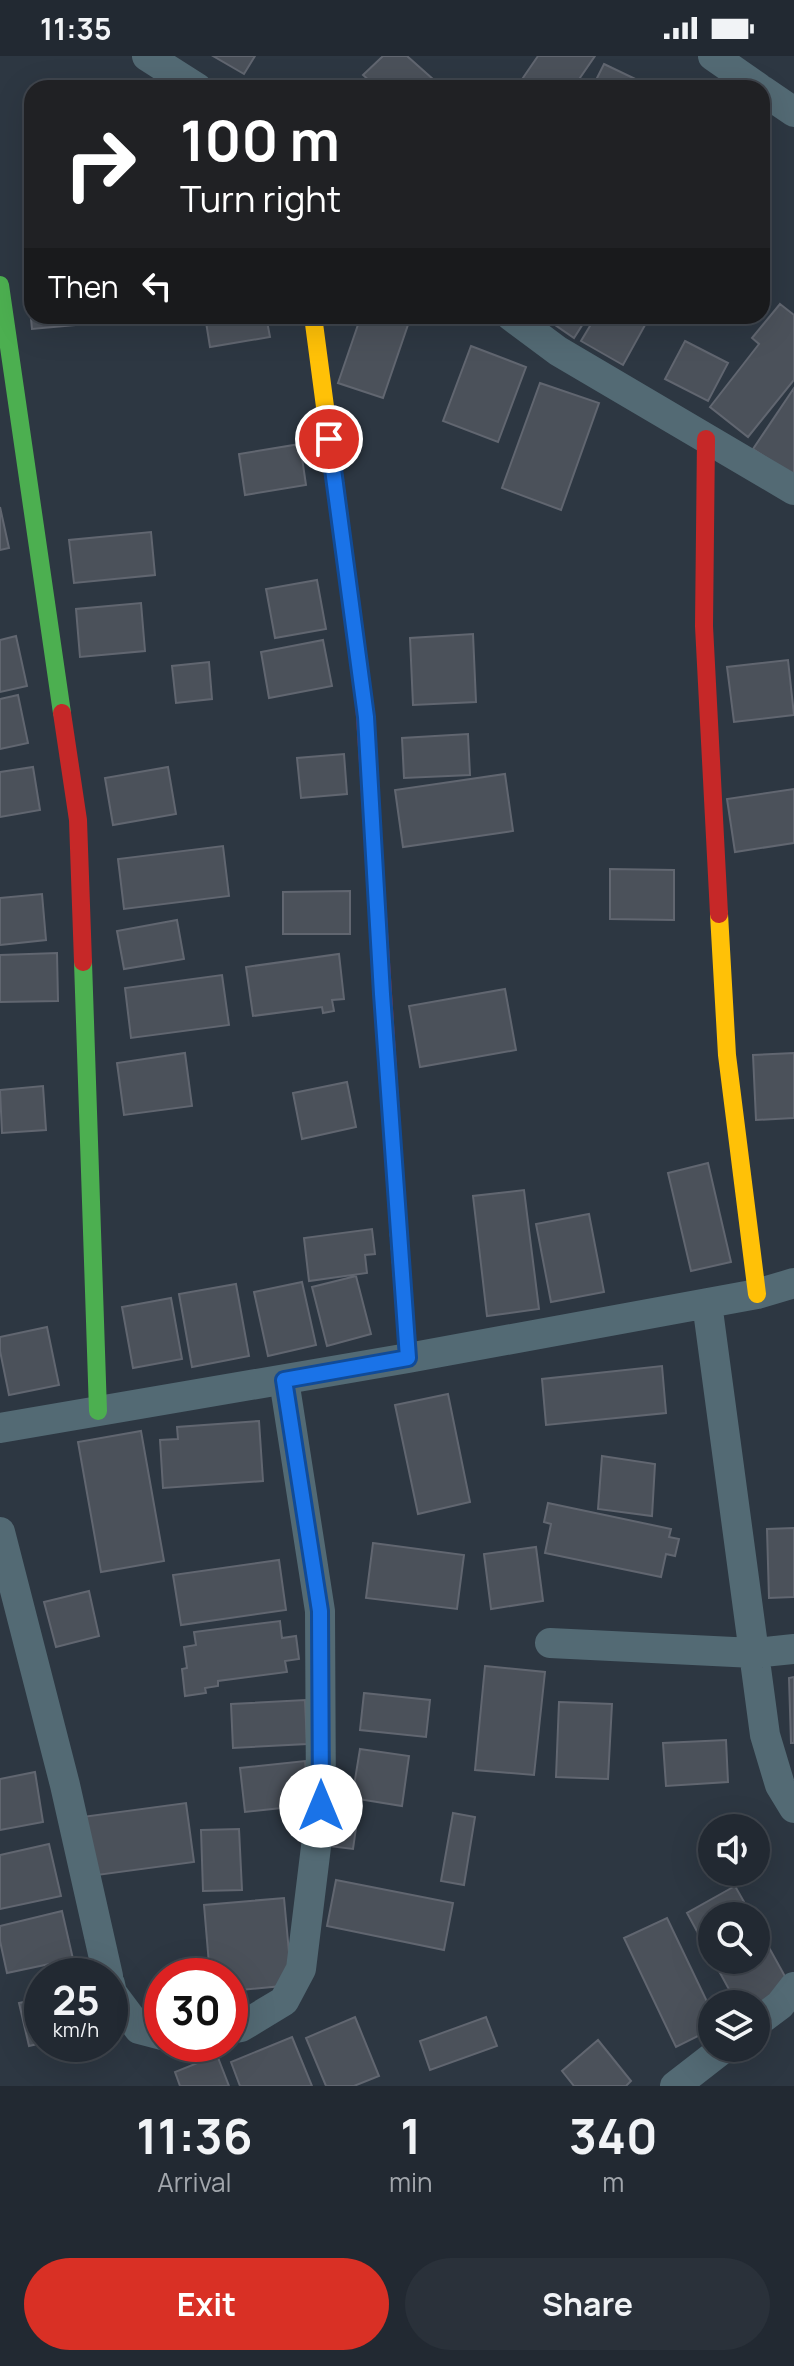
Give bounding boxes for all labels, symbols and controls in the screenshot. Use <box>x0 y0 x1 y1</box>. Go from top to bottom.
text: 11:35 <box>40 8 112 49</box>
text: 100 m <box>180 101 340 178</box>
icon: right <box>48 112 152 216</box>
text: Turn right <box>180 174 341 223</box>
icon: left <box>135 264 179 308</box>
text: Then <box>48 266 119 307</box>
pin <box>295 405 363 473</box>
icon: arrive <box>307 417 351 461</box>
position arrow <box>279 1764 363 1848</box>
map controls <box>698 1814 770 2062</box>
button: sound <box>698 1814 770 1886</box>
button: search <box>698 1902 770 1974</box>
speed limit sign: 30 <box>144 1958 248 2062</box>
text: 25 <box>52 1972 100 2027</box>
button: layers <box>698 1990 770 2062</box>
text: km/h <box>53 2016 99 2043</box>
text: 11:36 <box>136 2103 253 2168</box>
text: 1 <box>400 2103 421 2168</box>
text: 340 <box>569 2103 658 2168</box>
text: Arrival <box>157 2164 232 2200</box>
text: min <box>389 2164 433 2200</box>
text: m <box>602 2164 624 2200</box>
button: Exit <box>24 2258 389 2350</box>
button: Share <box>405 2258 770 2350</box>

